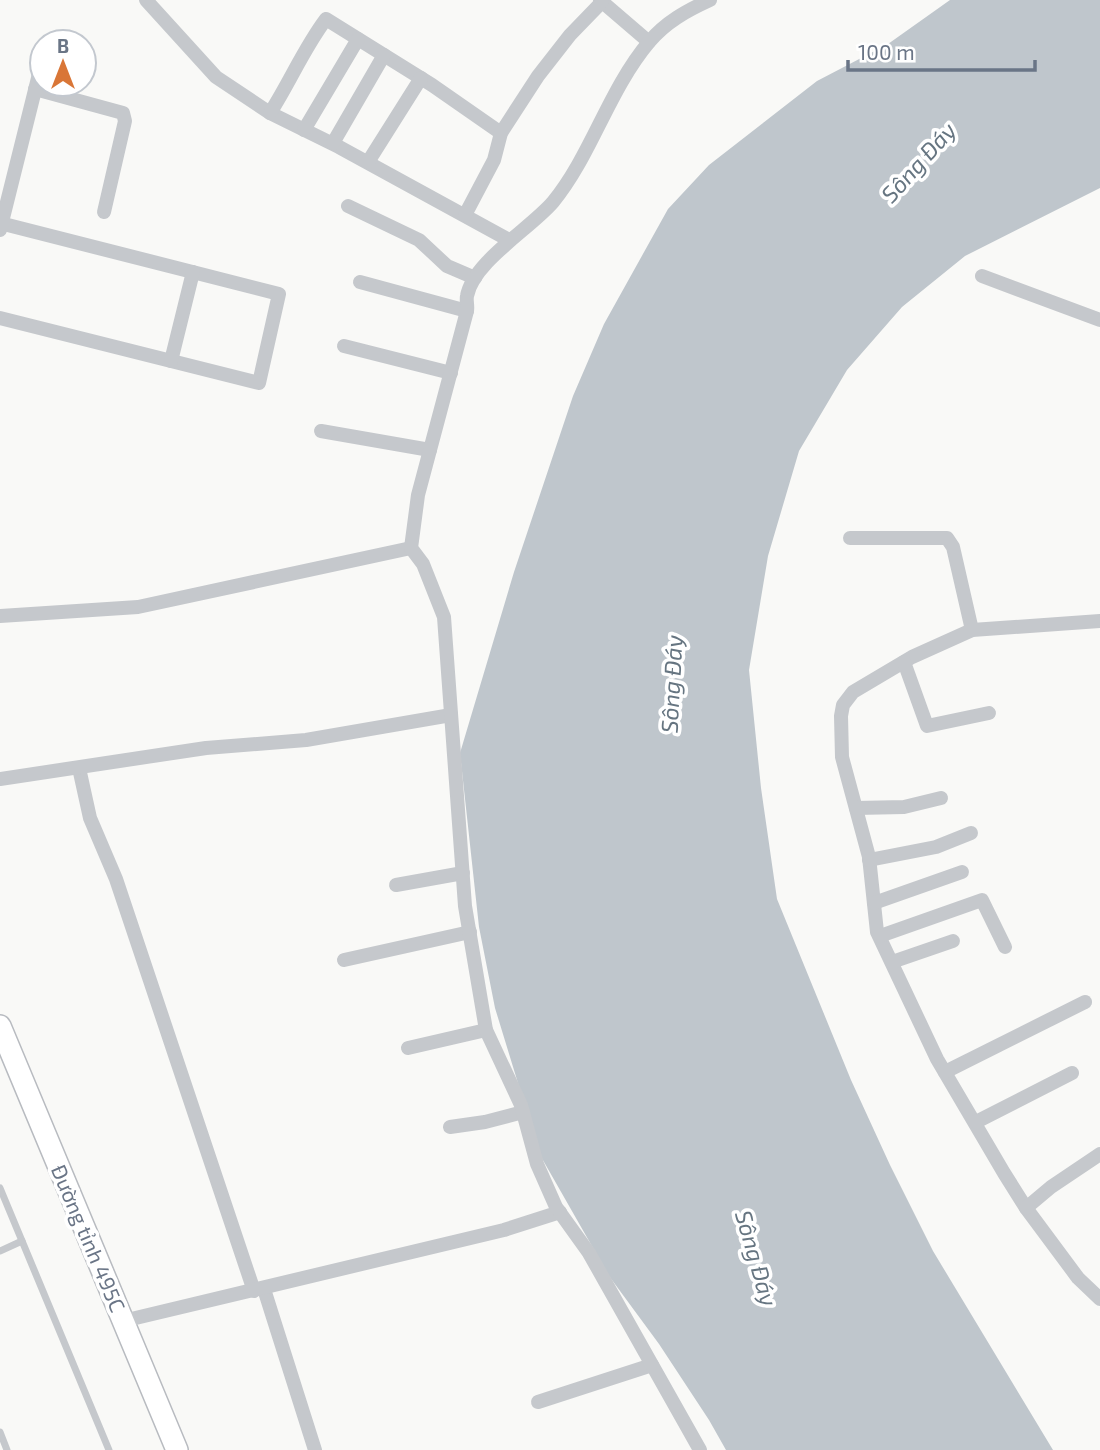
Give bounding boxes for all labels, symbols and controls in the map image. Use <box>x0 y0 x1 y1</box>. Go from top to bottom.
north arrow <box>28 28 98 98</box>
scale bar <box>848 28 1035 72</box>
text: B <box>57 34 69 57</box>
text: 100 m <box>858 39 915 64</box>
water label: Sông Đáy <box>875 116 962 208</box>
water label: Sông Đáy <box>654 634 688 734</box>
street label: Đường tỉnh 495C <box>47 1161 131 1315</box>
water label: Sông Đáy <box>730 1207 784 1310</box>

